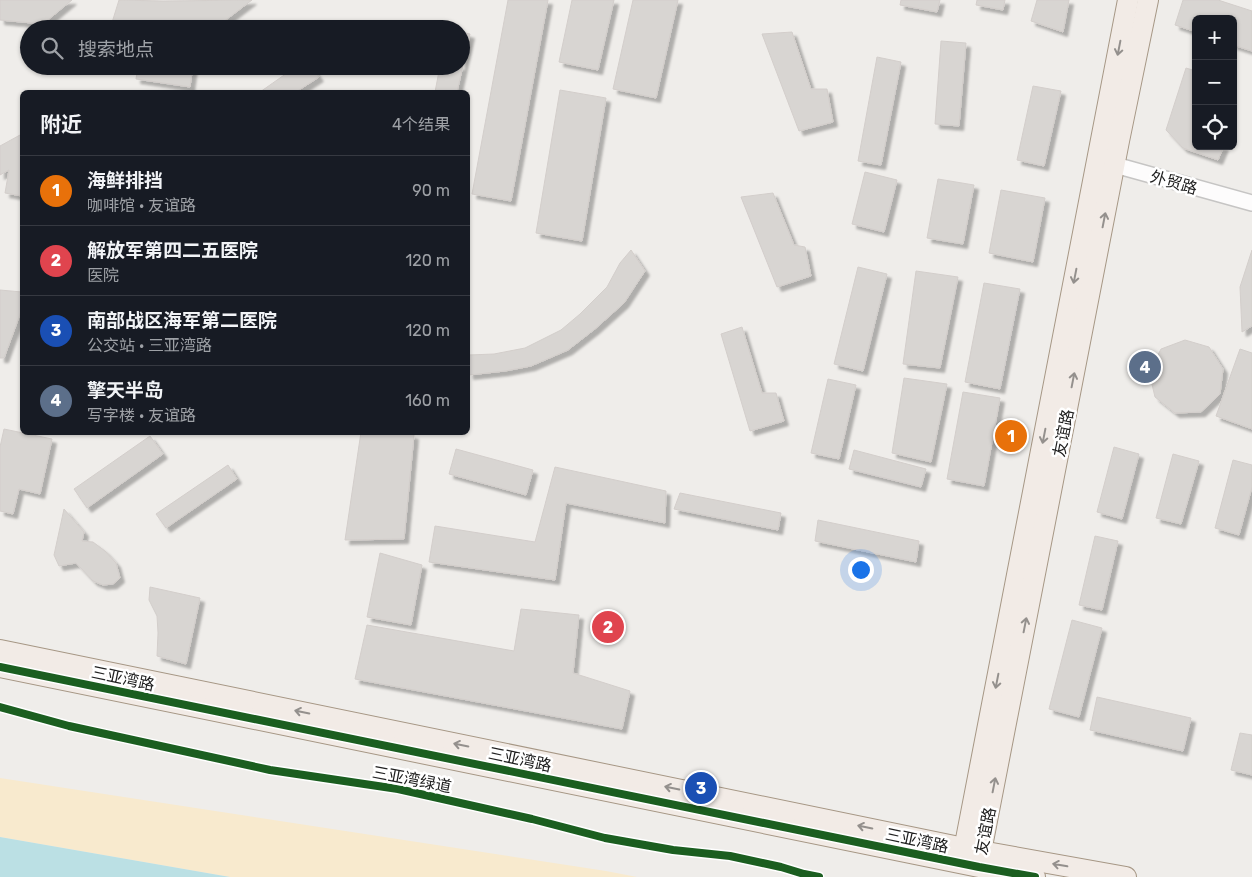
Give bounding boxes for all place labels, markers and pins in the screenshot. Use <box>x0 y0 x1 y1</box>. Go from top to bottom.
pin: 4 <box>1129 348 1161 386</box>
pin: 1 <box>995 417 1027 455</box>
pin: 2 <box>592 608 624 646</box>
pin: 3 <box>685 769 717 807</box>

